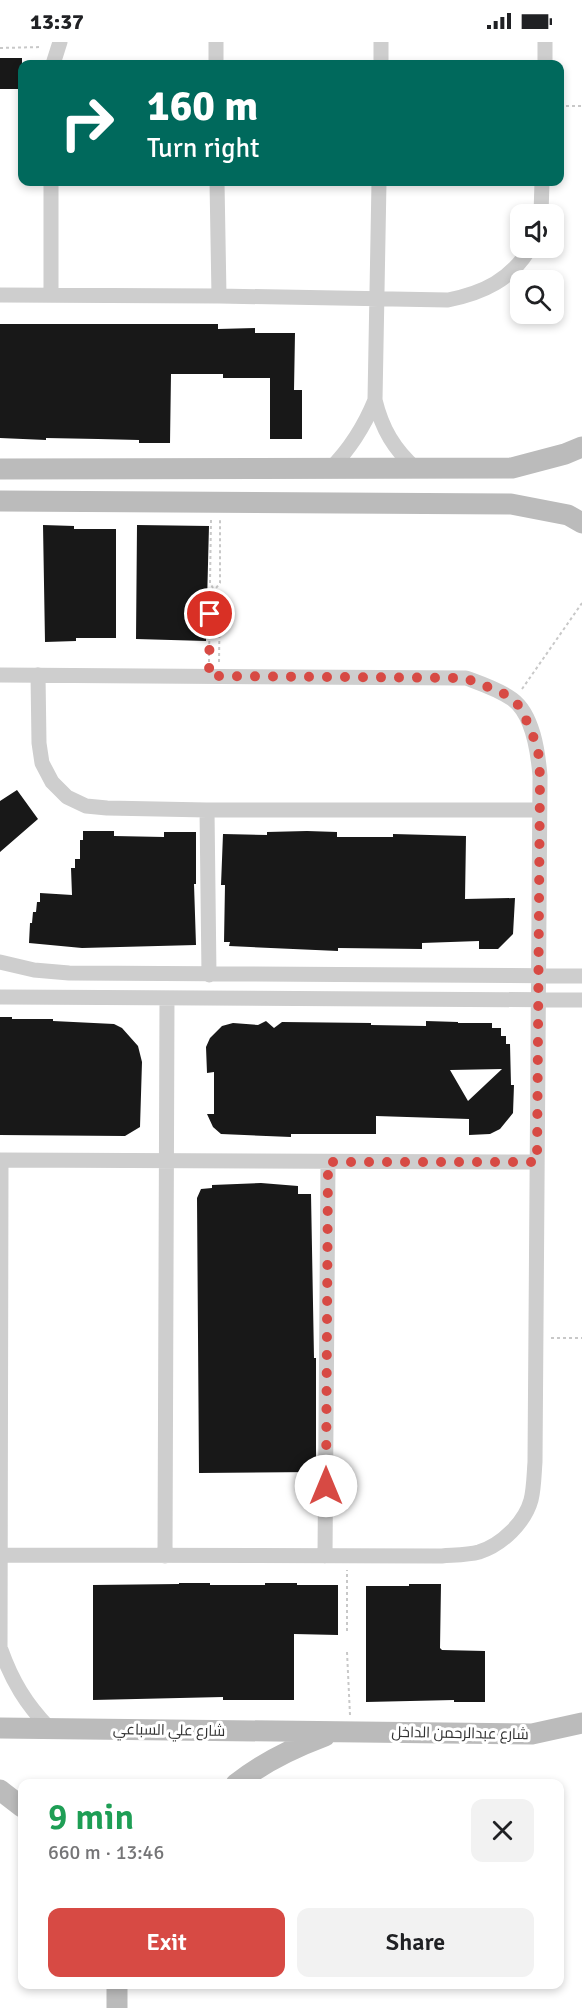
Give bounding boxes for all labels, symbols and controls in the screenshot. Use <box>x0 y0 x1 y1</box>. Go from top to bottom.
text: 13:37 <box>30 8 84 35</box>
text: 160 m <box>147 81 258 132</box>
icon: right <box>48 84 126 162</box>
text: Turn right <box>147 132 260 165</box>
map controls <box>510 204 564 324</box>
button: sound <box>510 204 564 258</box>
button: search <box>510 270 564 324</box>
pin <box>184 588 235 639</box>
icon: arrive <box>193 597 226 630</box>
position arrow <box>294 1454 358 1518</box>
street label: شارع علي السباعي <box>113 1720 225 1743</box>
street label: شارع عبدالرحمن الداخل <box>391 1723 529 1745</box>
text: 9 min <box>48 1795 134 1840</box>
button: close <box>471 1799 534 1862</box>
text: 660 m · 13:46 <box>48 1840 164 1865</box>
button: Exit <box>48 1908 285 1977</box>
button: Share <box>297 1908 534 1977</box>

